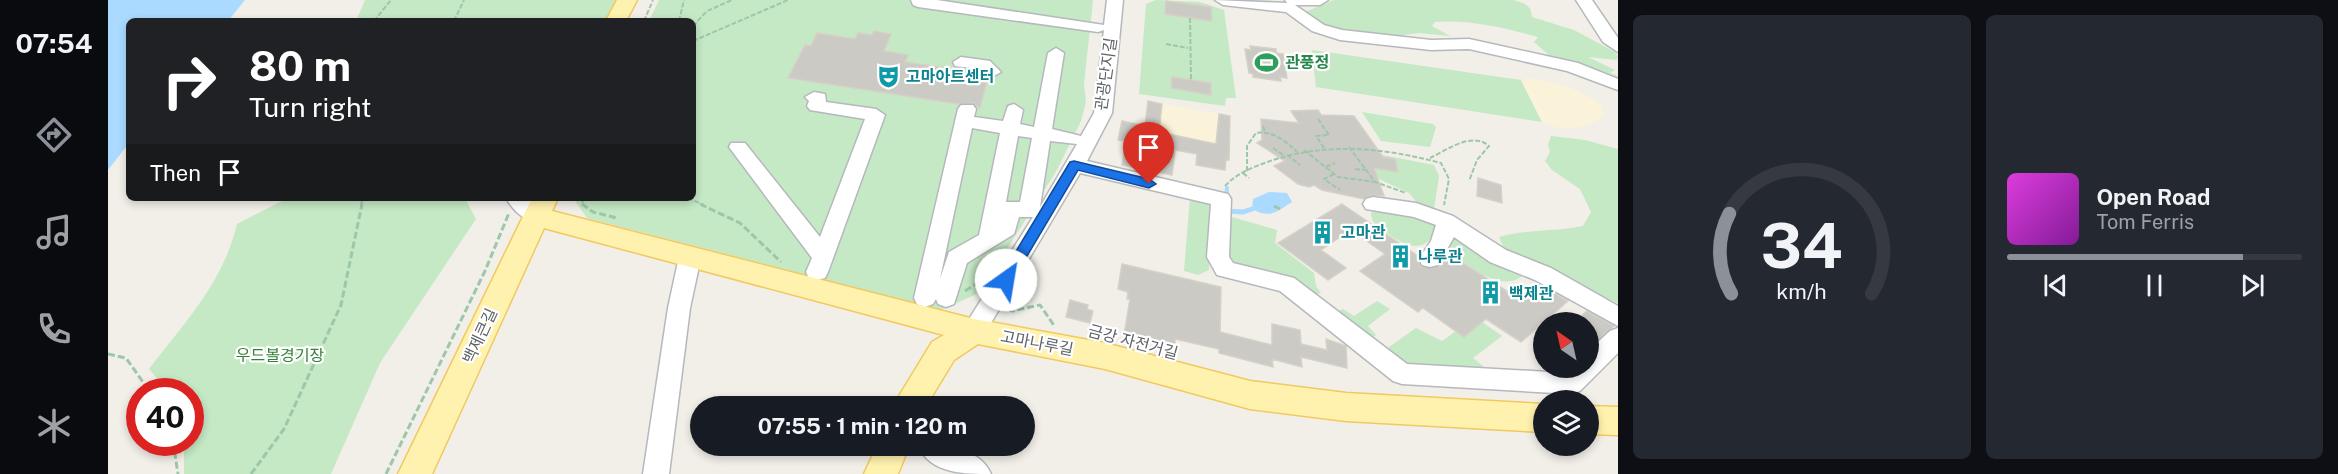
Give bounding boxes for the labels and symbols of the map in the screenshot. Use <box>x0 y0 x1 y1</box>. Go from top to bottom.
street label: 관광단지길 <box>1091 36 1121 112</box>
sports icon: 관풍정 <box>1254 49 1280 75</box>
place label: 관풍정 <box>1285 53 1329 72</box>
theatre icon: 고마아트센터 <box>875 63 901 89</box>
place label: 고마아트센터 <box>906 67 994 86</box>
pin <box>1123 122 1174 184</box>
building icon: 고마관 <box>1310 219 1336 245</box>
place label: 고마관 <box>1341 223 1385 242</box>
building icon: 나루관 <box>1387 243 1413 269</box>
place label: 나루관 <box>1418 247 1462 266</box>
position arrow <box>974 248 1038 312</box>
building icon: 백제관 <box>1478 280 1504 306</box>
place label: 백제관 <box>1509 284 1553 303</box>
street label: 백제큰길 <box>459 305 501 367</box>
north arrow <box>1533 312 1599 378</box>
street label: 금강 자전거길 <box>1086 321 1180 363</box>
street label: 고마나루길 <box>999 327 1075 359</box>
park label: 우드볼경기장 <box>236 346 324 365</box>
speed limit sign: 40 <box>126 378 204 456</box>

